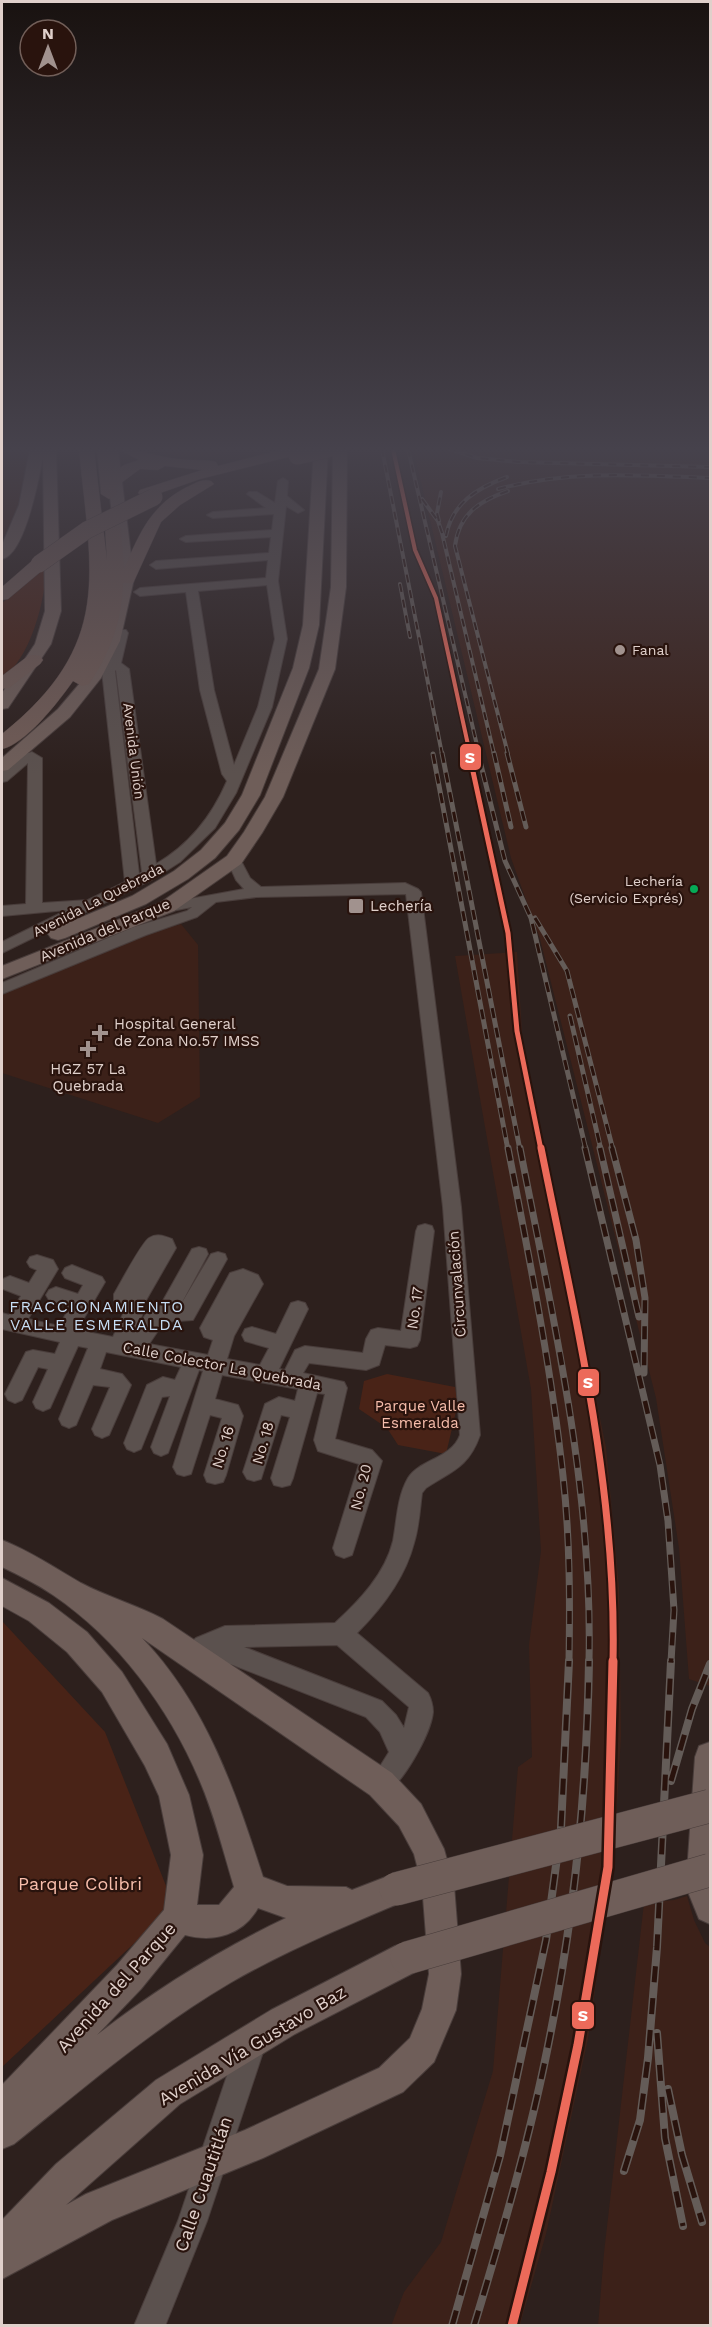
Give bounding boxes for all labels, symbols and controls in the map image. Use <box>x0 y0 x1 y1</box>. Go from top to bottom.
north arrow <box>18 18 78 78</box>
text: N <box>42 24 54 43</box>
place label: Fanal <box>632 642 669 658</box>
marker: Fanal <box>613 643 627 657</box>
street label: Avenida Unión <box>120 702 148 800</box>
line badge: S <box>459 743 482 771</box>
text: S <box>465 748 475 767</box>
street label: Avenida La Quebrada <box>30 860 166 940</box>
place label: Lechería (Servicio Exprés) <box>570 873 683 906</box>
marker: Lechería (Servicio Exprés) <box>688 883 700 895</box>
street label: Avenida del Parque <box>37 894 173 966</box>
marker: Lechería <box>347 897 365 915</box>
place label: Lechería <box>370 897 433 915</box>
place label: Hospital General de Zona No.57 IMSS <box>114 1015 260 1050</box>
marker: Hospital General de Zona No.57 IMSS <box>91 1024 109 1042</box>
marker: HGZ 57 La Quebrada <box>79 1040 97 1058</box>
place label: HGZ 57 La Quebrada <box>50 1060 126 1095</box>
street label: Circunvalación <box>444 1230 470 1338</box>
street label: No. 17 <box>403 1286 427 1330</box>
district label: FRACCIONAMIENTO VALLE ESMERALDA <box>9 1297 185 1334</box>
street label: Calle Colector La Quebrada <box>121 1338 323 1394</box>
line badge: S <box>577 1368 600 1397</box>
text: S <box>583 1373 593 1392</box>
park label: Parque Valle Esmeralda <box>375 1397 465 1432</box>
street label: No. 18 <box>248 1420 278 1466</box>
street label: No. 16 <box>208 1424 238 1470</box>
street label: No. 20 <box>347 1462 375 1512</box>
park label: Parque Colibri <box>18 1873 142 1894</box>
street label: Avenida del Parque <box>52 1918 180 2056</box>
street label: Avenida Vía Gustavo Baz <box>155 1981 349 2109</box>
line badge: S <box>571 2001 595 2030</box>
text: S <box>578 2006 588 2025</box>
street label: Calle Cuautitlán <box>170 2114 236 2254</box>

